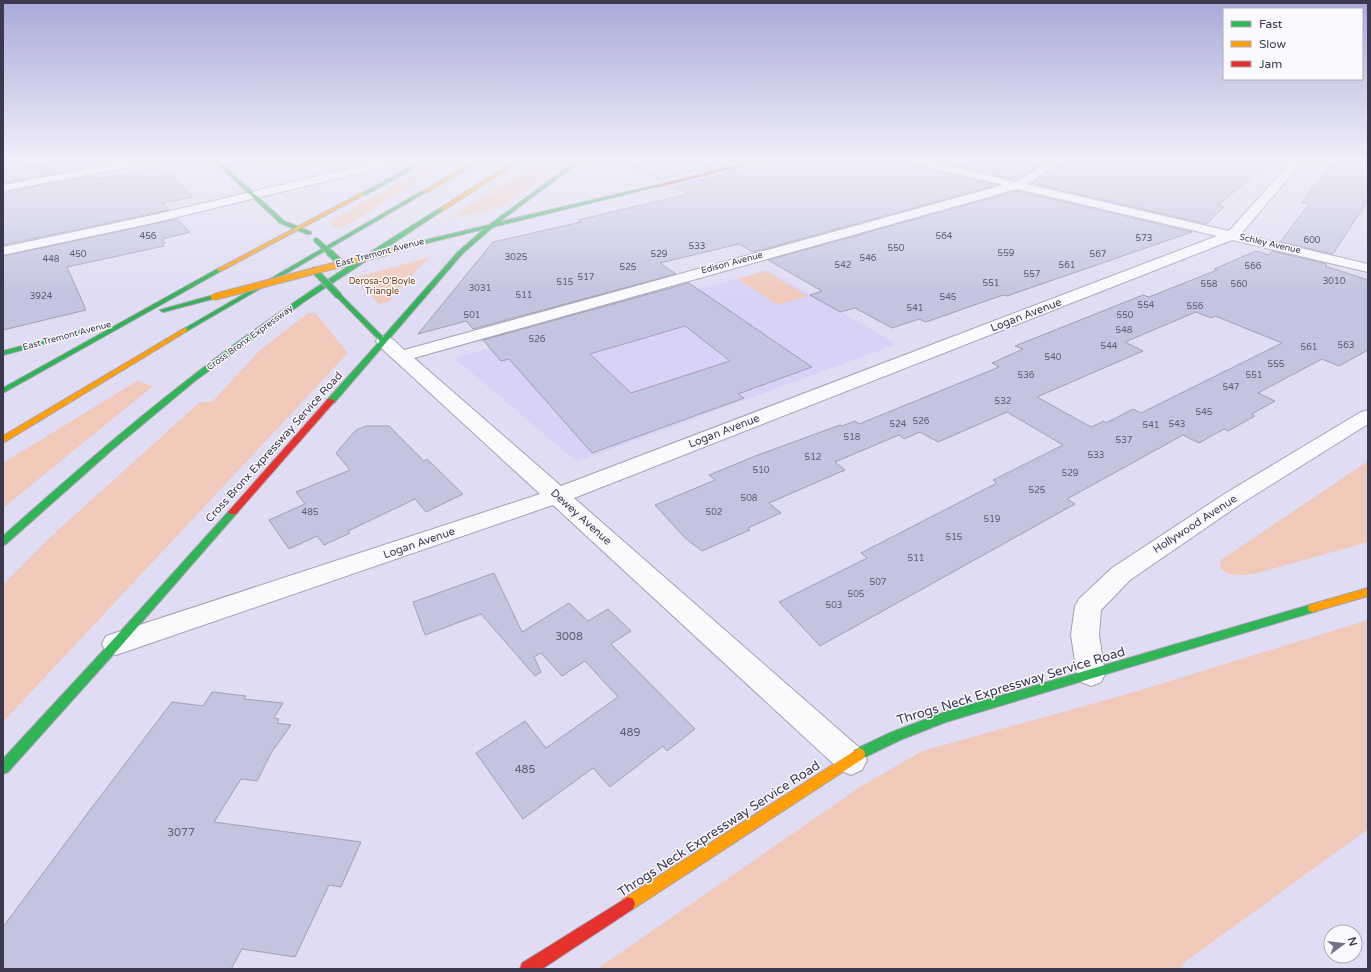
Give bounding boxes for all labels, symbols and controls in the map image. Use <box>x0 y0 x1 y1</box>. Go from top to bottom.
legend <box>1223 8 1363 80</box>
text: Fast <box>1259 17 1283 31</box>
text: Slow <box>1259 37 1286 51</box>
text: Jam <box>1259 57 1282 71</box>
house number: 456 <box>140 231 157 242</box>
house number: 564 <box>936 231 953 242</box>
street label: Schley Avenue <box>1238 232 1302 256</box>
house number: 573 <box>1136 233 1152 244</box>
house number: 600 <box>1304 235 1321 246</box>
street label: East Tremont Avenue <box>335 236 425 270</box>
house number: 533 <box>689 241 705 252</box>
house number: 550 <box>888 243 905 254</box>
house number: 559 <box>998 248 1015 259</box>
house number: 450 <box>70 249 87 260</box>
house number: 529 <box>651 249 668 260</box>
street label: Edison Avenue <box>700 249 764 277</box>
house number: 567 <box>1090 249 1107 260</box>
house number: 3025 <box>505 252 528 263</box>
house number: 546 <box>860 253 877 264</box>
house number: 448 <box>43 254 60 265</box>
house number: 542 <box>835 260 851 271</box>
house number: 561 <box>1059 260 1075 271</box>
house number: 566 <box>1245 261 1262 272</box>
house number: 525 <box>620 262 637 273</box>
house number: 557 <box>1024 269 1041 280</box>
house number: 517 <box>578 272 595 283</box>
park label: Derosa-O'Boyle Triangle <box>349 276 415 297</box>
house number: 3010 <box>1323 276 1346 287</box>
house number: 515 <box>557 277 574 288</box>
house number: 551 <box>983 278 999 289</box>
house number: 558 <box>1201 279 1218 290</box>
house number: 560 <box>1231 279 1248 290</box>
house number: 3031 <box>469 283 491 294</box>
house number: 511 <box>516 290 532 301</box>
house number: 3924 <box>30 291 53 302</box>
house number: 545 <box>940 292 957 303</box>
street label: Logan Avenue <box>989 295 1063 335</box>
house number: 554 <box>1138 300 1155 311</box>
house number: 556 <box>1187 301 1204 312</box>
street label: Cross Bronx Expressway <box>205 303 295 373</box>
house number: 541 <box>907 303 923 314</box>
house number: 501 <box>464 310 480 321</box>
house number: 550 <box>1117 310 1134 321</box>
street label: East Tremont Avenue <box>22 319 112 353</box>
house number: 548 <box>1116 325 1133 336</box>
house number: 526 <box>529 334 546 345</box>
house number: 563 <box>1338 340 1354 351</box>
house number: 544 <box>1101 341 1118 352</box>
house number: 561 <box>1301 342 1317 353</box>
house number: 540 <box>1045 352 1062 363</box>
house number: 555 <box>1268 359 1285 370</box>
street label: Cross Bronx Expressway Service Road <box>203 369 345 525</box>
house number: 536 <box>1018 370 1035 381</box>
house number: 551 <box>1246 370 1262 381</box>
house number: 547 <box>1223 382 1240 393</box>
house number: 532 <box>995 396 1011 407</box>
house number: 545 <box>1196 407 1213 418</box>
street label: Logan Avenue <box>687 411 761 451</box>
house number: 526 <box>913 416 930 427</box>
house number: 524 <box>890 419 907 430</box>
house number: 543 <box>1169 419 1185 430</box>
house number: 541 <box>1143 420 1159 431</box>
house number: 518 <box>844 432 861 443</box>
house number: 537 <box>1116 435 1133 446</box>
house number: 533 <box>1088 450 1104 461</box>
house number: 512 <box>805 452 821 463</box>
house number: 510 <box>753 465 770 476</box>
house number: 529 <box>1062 468 1079 479</box>
house number: 525 <box>1029 485 1046 496</box>
street label: Dewey Avenue <box>548 486 614 548</box>
street label: Hollywood Avenue <box>1151 492 1239 556</box>
house number: 508 <box>741 493 758 504</box>
house number: 485 <box>302 507 319 518</box>
house number: 502 <box>706 507 722 518</box>
house number: 519 <box>984 514 1001 525</box>
street label: Logan Avenue <box>381 525 457 561</box>
house number: 515 <box>946 532 963 543</box>
house number: 511 <box>908 553 924 564</box>
house number: 507 <box>870 577 887 588</box>
house number: 505 <box>848 589 865 600</box>
house number: 503 <box>826 600 842 611</box>
house number: 3008 <box>555 630 583 643</box>
street label: Throgs Neck Expressway Service Road <box>895 644 1127 728</box>
house number: 489 <box>620 726 640 739</box>
street label: Throgs Neck Expressway Service Road <box>615 758 823 900</box>
house number: 485 <box>515 763 535 776</box>
house number: 3077 <box>167 826 195 839</box>
north arrow <box>1323 924 1363 964</box>
text: N <box>1345 936 1360 947</box>

